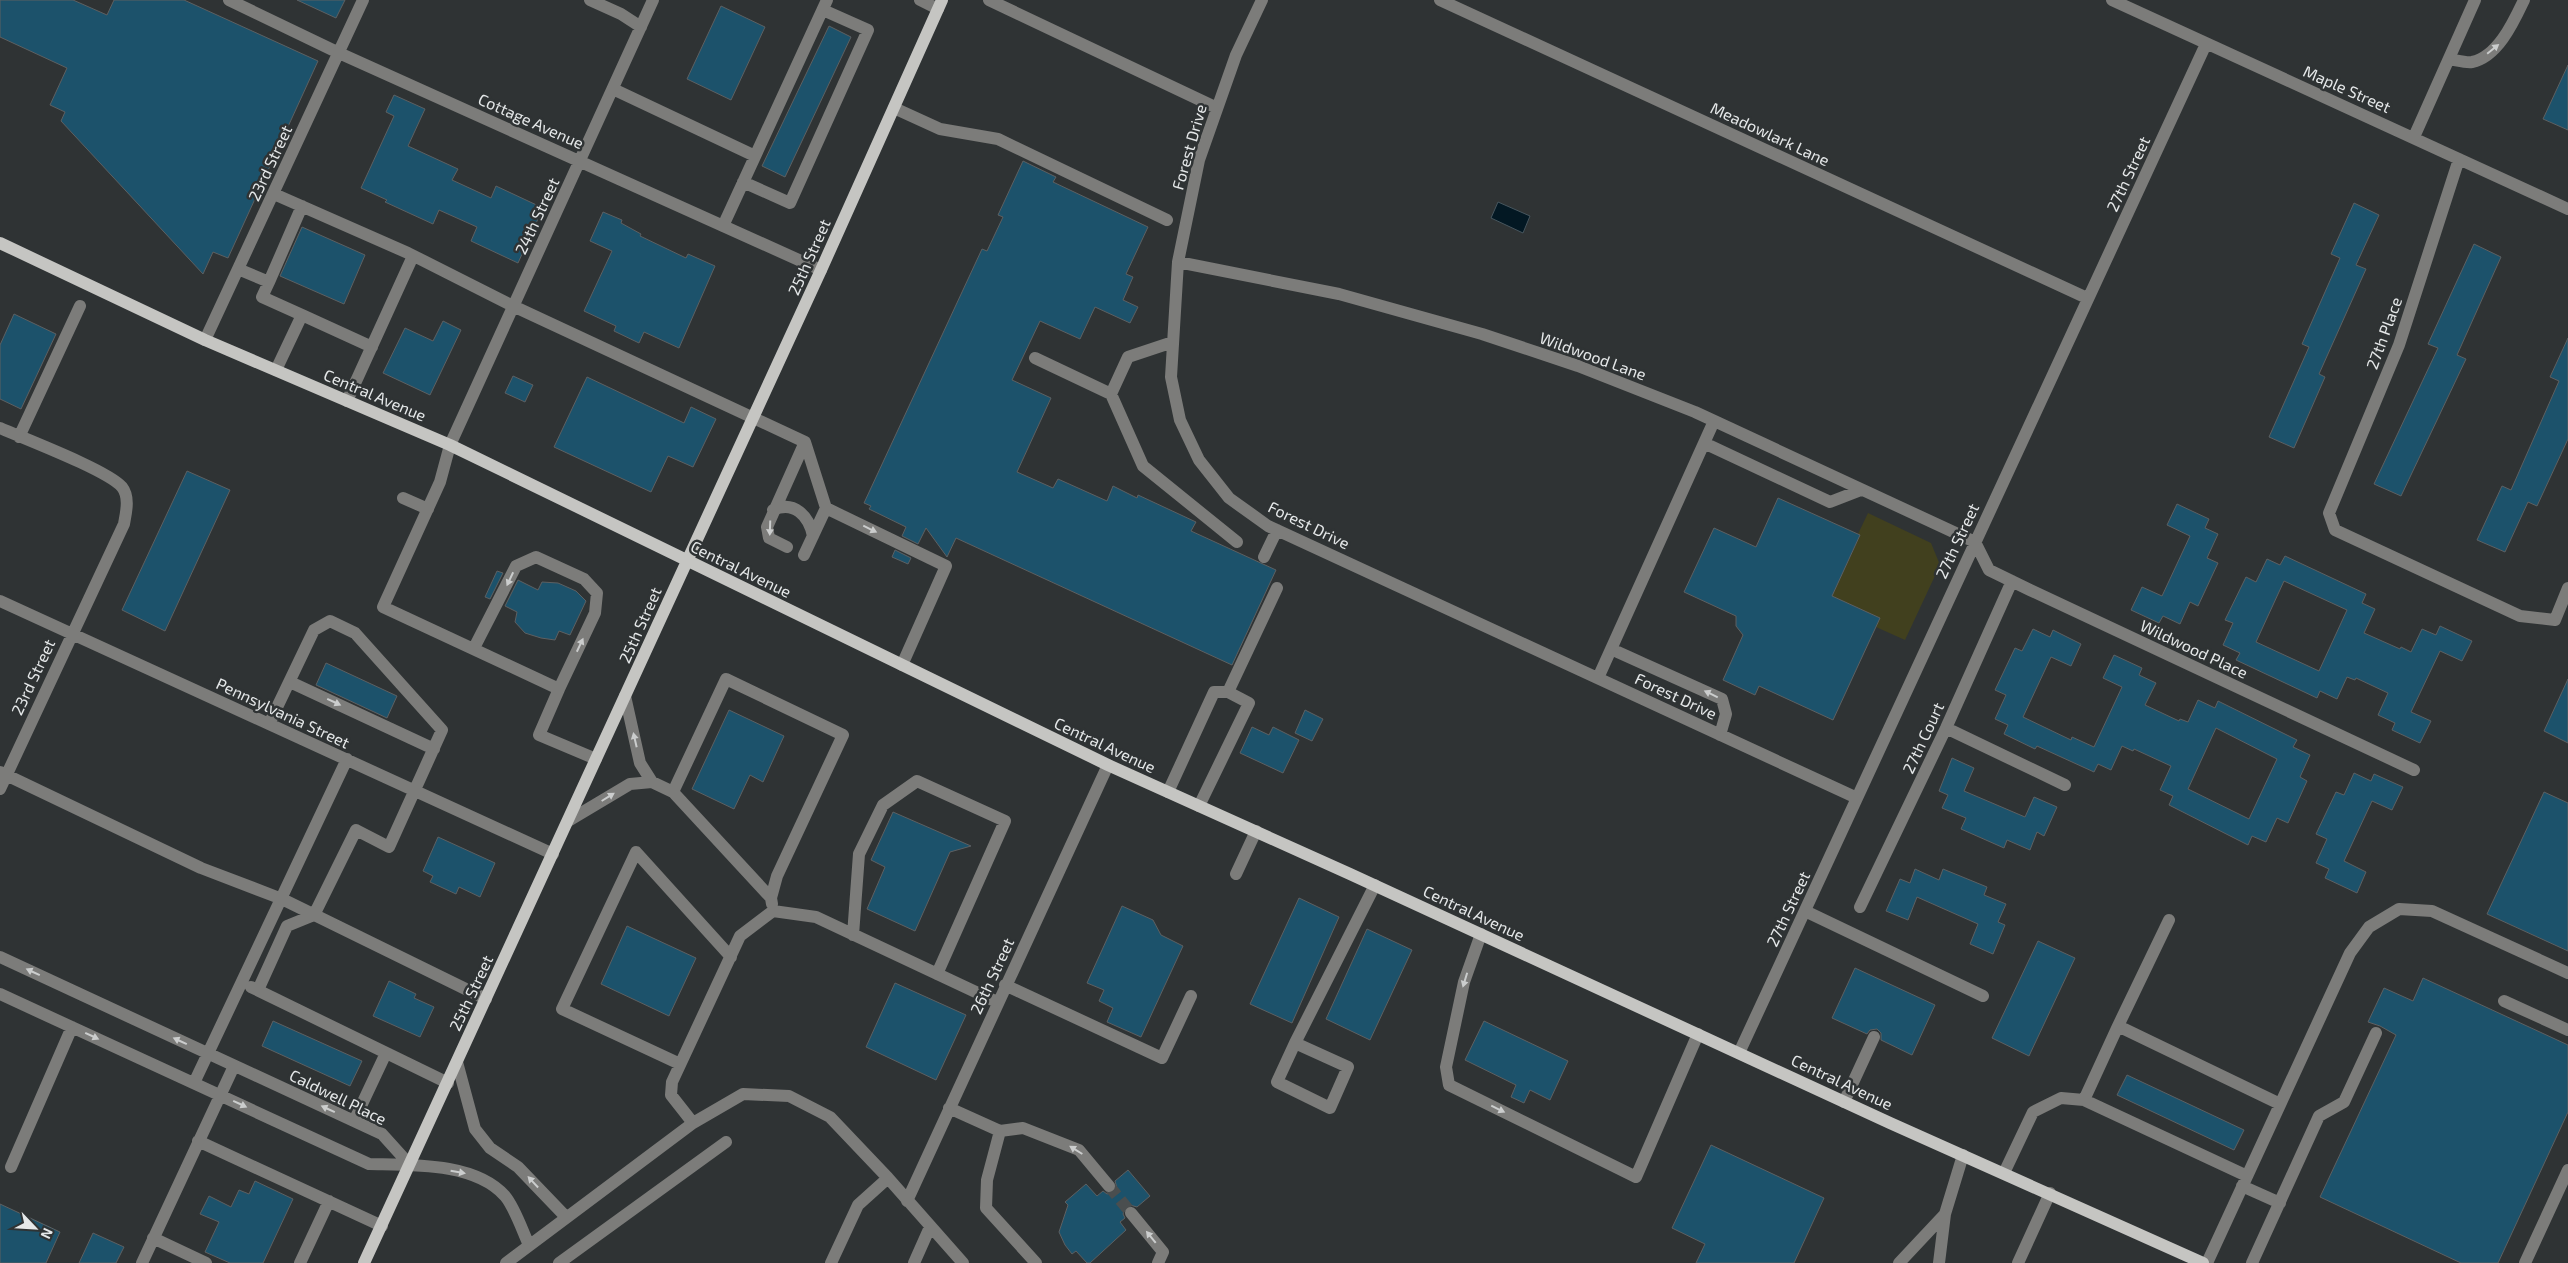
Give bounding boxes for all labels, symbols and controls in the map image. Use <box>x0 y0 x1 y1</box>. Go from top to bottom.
one-way arrow <box>2486 43 2499 54</box>
street label: Maple Street <box>2301 61 2394 116</box>
street label: Cottage Avenue <box>476 89 587 152</box>
street label: Meadowlark Lane <box>1708 98 1833 169</box>
street label: Forest Drive <box>1167 102 1210 192</box>
street label: 23rd Street <box>244 122 295 204</box>
street label: 27th Street <box>2102 133 2153 214</box>
street label: 24th Street <box>511 174 563 257</box>
street label: 25th Street <box>783 216 834 298</box>
street label: 27th Place <box>2362 294 2405 372</box>
street label: Wildwood Lane <box>1537 327 1649 384</box>
street label: Central Avenue <box>321 364 429 425</box>
street label: Forest Drive <box>1265 497 1353 552</box>
street label: 27th Street <box>1931 500 1982 581</box>
one-way arrow <box>765 521 773 537</box>
one-way arrow <box>863 526 877 534</box>
street label: Central Avenue <box>688 536 795 601</box>
one-way arrow <box>506 572 514 586</box>
street label: 25th Street <box>614 584 665 666</box>
street label: Wildwood Place <box>2137 615 2251 682</box>
street label: 23rd Street <box>7 636 58 718</box>
one-way arrow <box>576 638 584 652</box>
street label: Forest Drive <box>1632 668 1720 723</box>
street label: Pennsylvania Street <box>214 673 353 752</box>
one-way arrow <box>1704 690 1719 698</box>
one-way arrow <box>327 699 341 707</box>
street label: 27th Court <box>1898 699 1947 776</box>
street label: Central Avenue <box>1052 713 1159 776</box>
one-way arrow <box>631 733 639 748</box>
one-way arrow <box>602 792 615 801</box>
street label: 27th Street <box>1762 868 1813 949</box>
street label: Central Avenue <box>1421 881 1528 944</box>
street label: 26th Street <box>966 935 1017 1017</box>
street label: 25th Street <box>445 952 496 1034</box>
one-way arrow <box>26 968 40 976</box>
one-way arrow <box>1461 972 1468 987</box>
one-way arrow <box>85 1032 99 1040</box>
one-way arrow <box>173 1036 187 1044</box>
street label: Central Avenue <box>1789 1050 1896 1113</box>
street label: Caldwell Place <box>287 1065 390 1128</box>
one-way arrow <box>233 1100 247 1108</box>
one-way arrow <box>321 1105 335 1113</box>
one-way arrow <box>1491 1106 1505 1114</box>
one-way arrow <box>1070 1146 1083 1155</box>
one-way arrow <box>451 1168 467 1176</box>
one-way arrow <box>527 1176 539 1188</box>
north arrow <box>10 1203 60 1253</box>
text: N <box>37 1226 57 1242</box>
one-way arrow <box>1146 1231 1157 1243</box>

